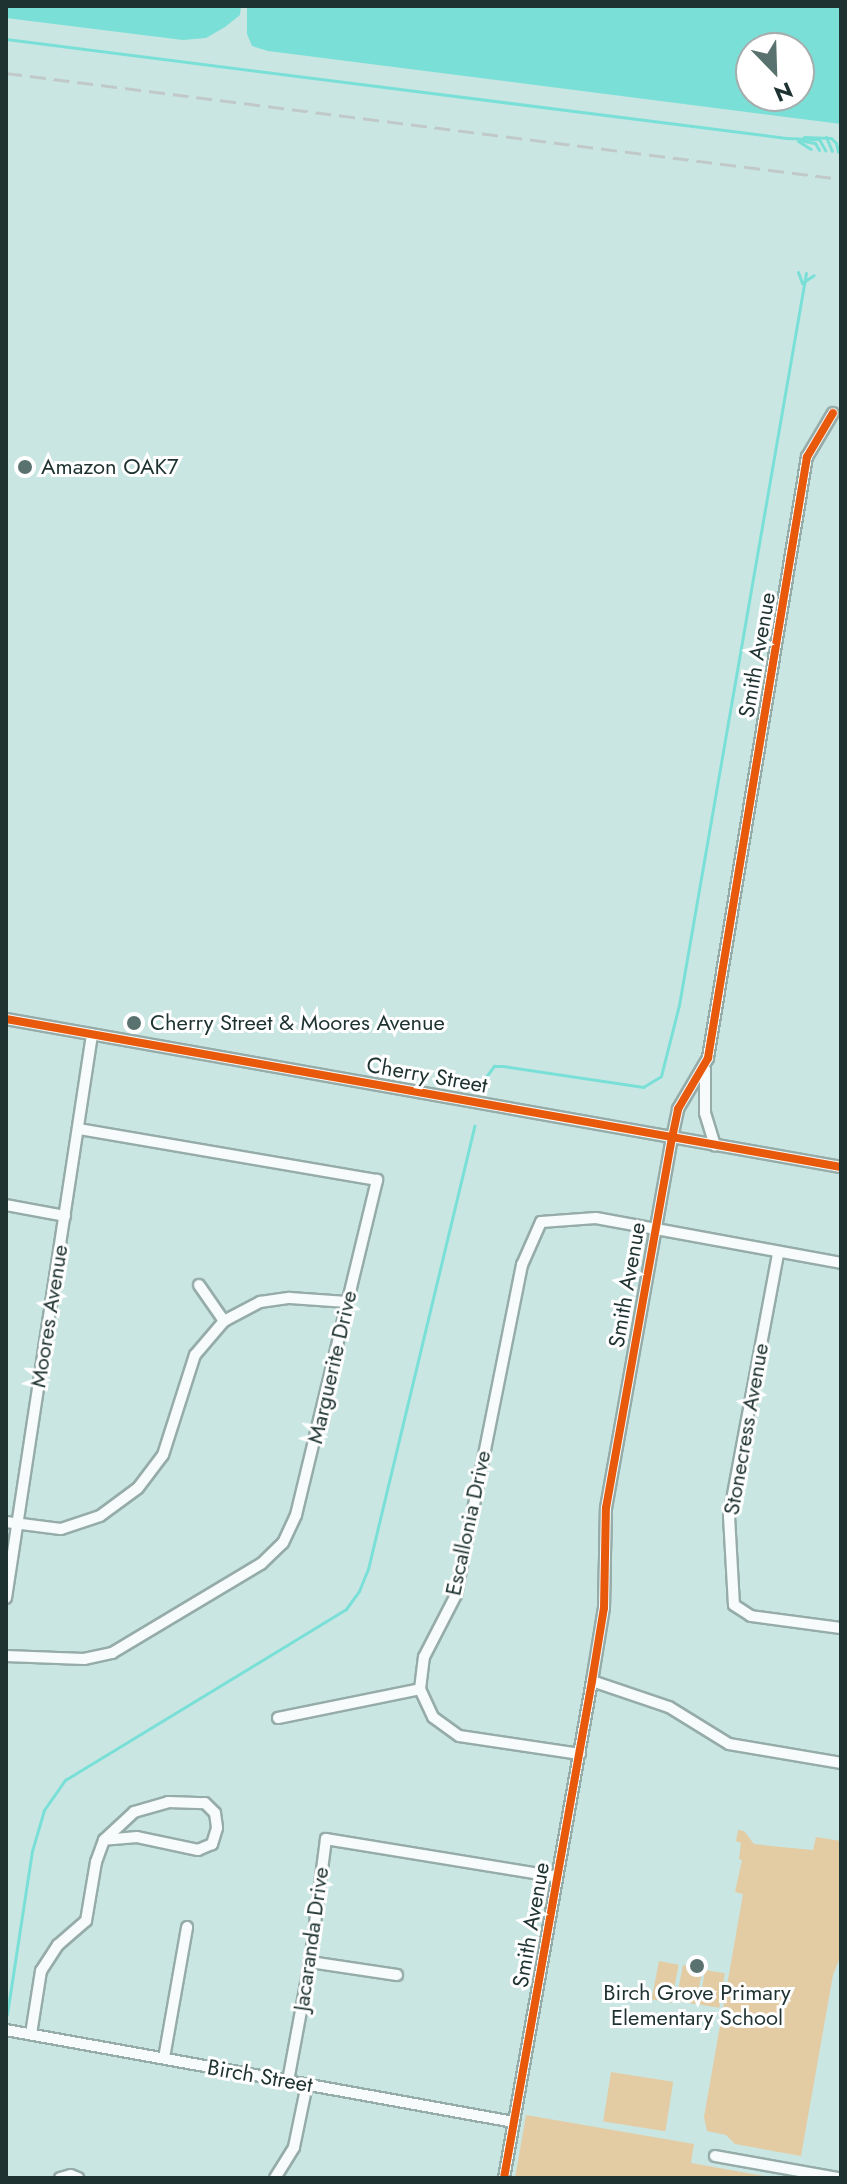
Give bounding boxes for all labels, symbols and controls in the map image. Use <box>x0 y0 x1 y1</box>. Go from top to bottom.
north arrow <box>735 32 815 112</box>
text: N <box>769 74 798 110</box>
place label: Amazon OAK7 <box>41 454 178 480</box>
marker: Amazon OAK7 <box>16 458 34 476</box>
street label: Smith Avenue <box>733 590 781 720</box>
place label: Cherry Street & Moores Avenue <box>150 1010 445 1036</box>
marker: Cherry Street & Moores Avenue <box>125 1014 143 1032</box>
street label: Cherry Street <box>364 1051 490 1099</box>
street label: Smith Avenue <box>603 1220 651 1350</box>
street label: Moores Avenue <box>25 1243 73 1389</box>
street label: Marguerite Drive <box>302 1288 362 1446</box>
street label: Stonecress Avenue <box>718 1341 774 1517</box>
street label: Escallonia Drive <box>440 1448 496 1598</box>
street label: Smith Avenue <box>507 1860 555 1990</box>
street label: Jacaranda Drive <box>288 1865 334 2013</box>
marker: Birch Grove Primary Elementary School <box>688 1957 706 1975</box>
place label: Birch Grove Primary Elementary School <box>603 1979 791 2030</box>
street label: Birch Street <box>205 2054 315 2098</box>

